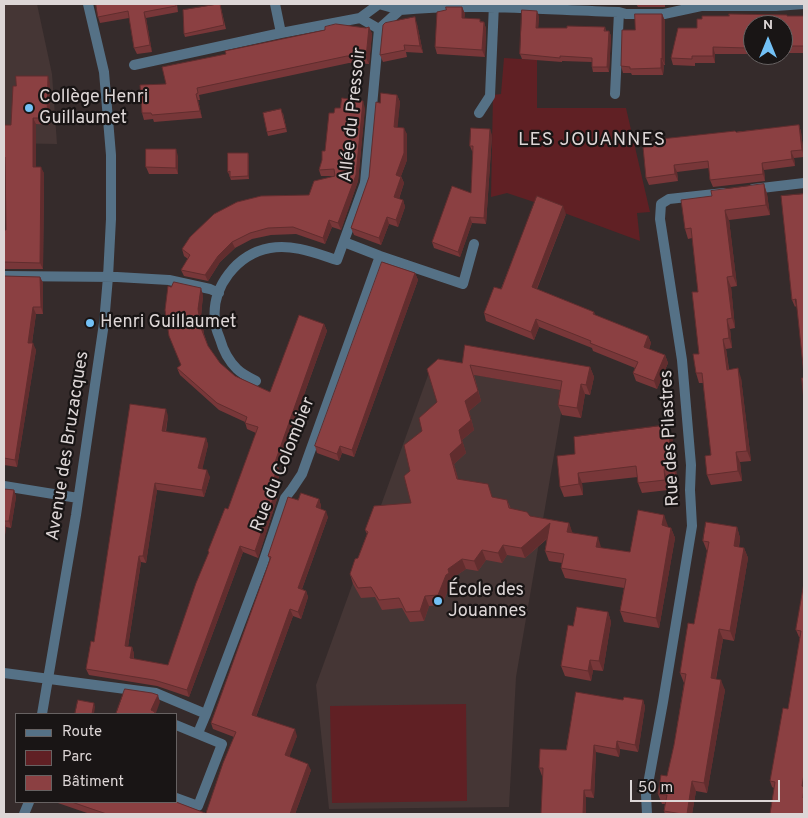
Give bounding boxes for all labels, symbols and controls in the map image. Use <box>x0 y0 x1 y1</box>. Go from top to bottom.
north arrow <box>743 15 793 65</box>
text: N <box>763 17 773 34</box>
street label: Allée du Pressoir <box>336 47 372 183</box>
place label: Collège Henri Guillaumet <box>39 87 148 130</box>
marker: Collège Henri Guillaumet <box>23 102 35 114</box>
district label: LES JOUANNES <box>516 130 668 152</box>
place label: Henri Guillaumet <box>100 312 237 334</box>
marker: Henri Guillaumet <box>84 317 96 329</box>
street label: Avenue des Bruzacques <box>43 350 95 542</box>
street label: Rue des Pilastres <box>657 369 685 507</box>
street label: Rue du Colombier <box>247 394 321 536</box>
place label: École des Jouannes <box>448 580 527 622</box>
marker: École des Jouannes <box>432 595 444 607</box>
legend <box>15 713 178 803</box>
text: Route <box>62 723 102 742</box>
text: Parc <box>62 748 92 767</box>
scale bar <box>633 770 783 802</box>
text: Bâtiment <box>62 773 124 792</box>
text: 50 m <box>638 779 673 798</box>

